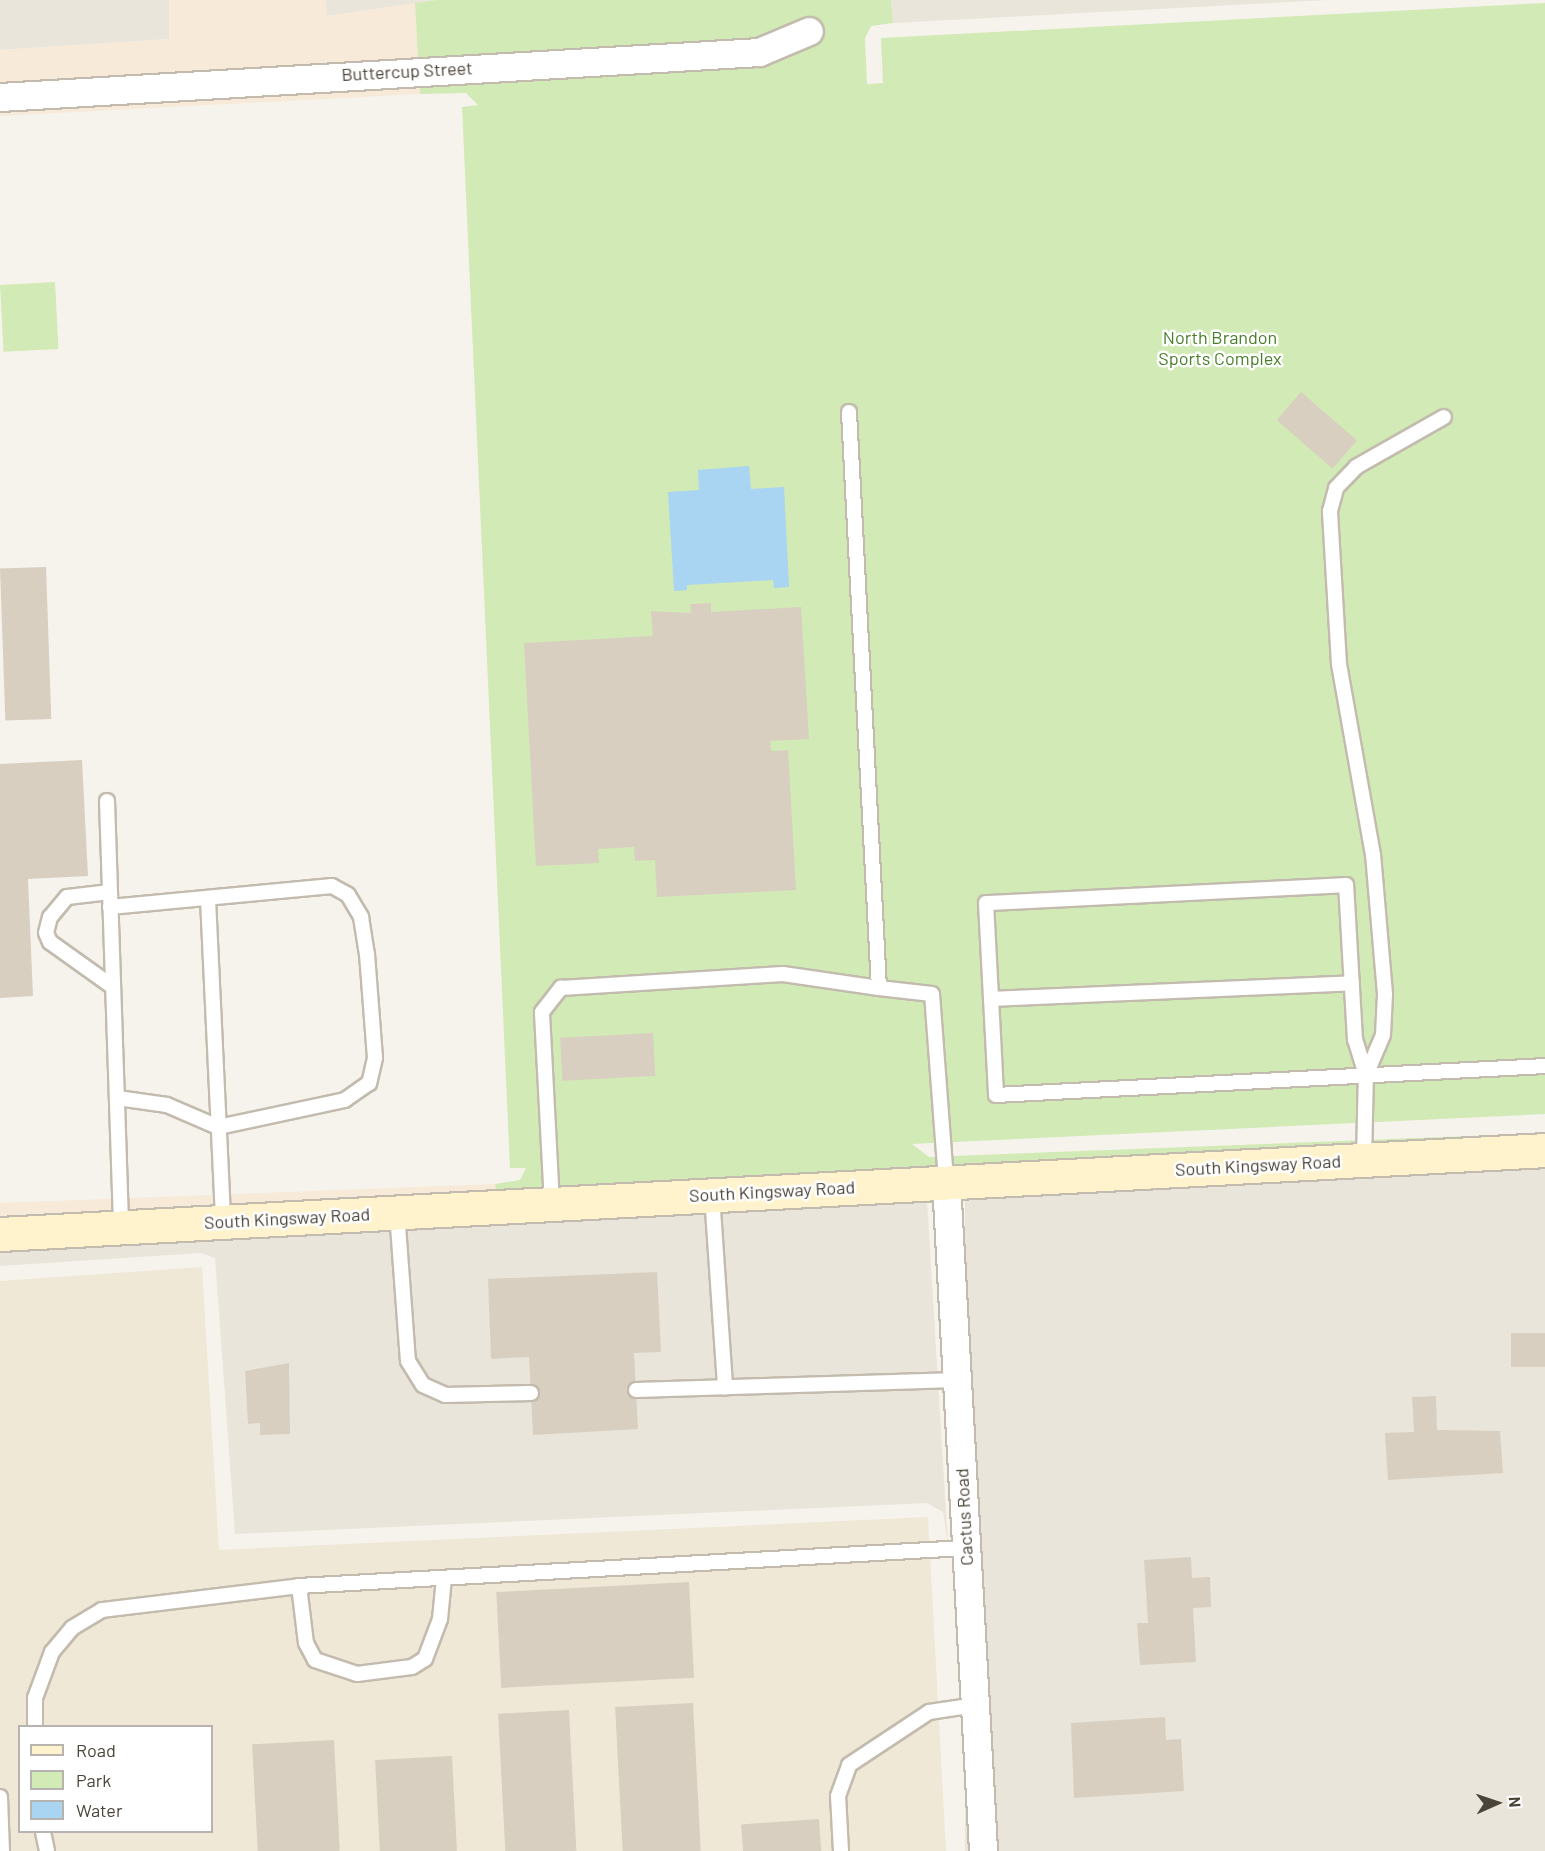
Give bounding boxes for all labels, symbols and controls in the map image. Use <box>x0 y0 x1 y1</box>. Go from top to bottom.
street label: Buttercup Street <box>341 57 473 85</box>
park label: North Brandon Sports Complex <box>1158 327 1282 370</box>
street label: South Kingsway Road <box>1174 1150 1342 1180</box>
street label: South Kingsway Road <box>688 1176 856 1206</box>
street label: South Kingsway Road <box>203 1203 371 1233</box>
street label: Cactus Road <box>951 1468 977 1566</box>
legend <box>18 1725 213 1833</box>
text: Road <box>76 1739 116 1761</box>
text: Park <box>76 1769 111 1791</box>
north arrow <box>1467 1773 1527 1833</box>
text: N <box>1506 1796 1525 1808</box>
text: Water <box>76 1799 123 1821</box>

